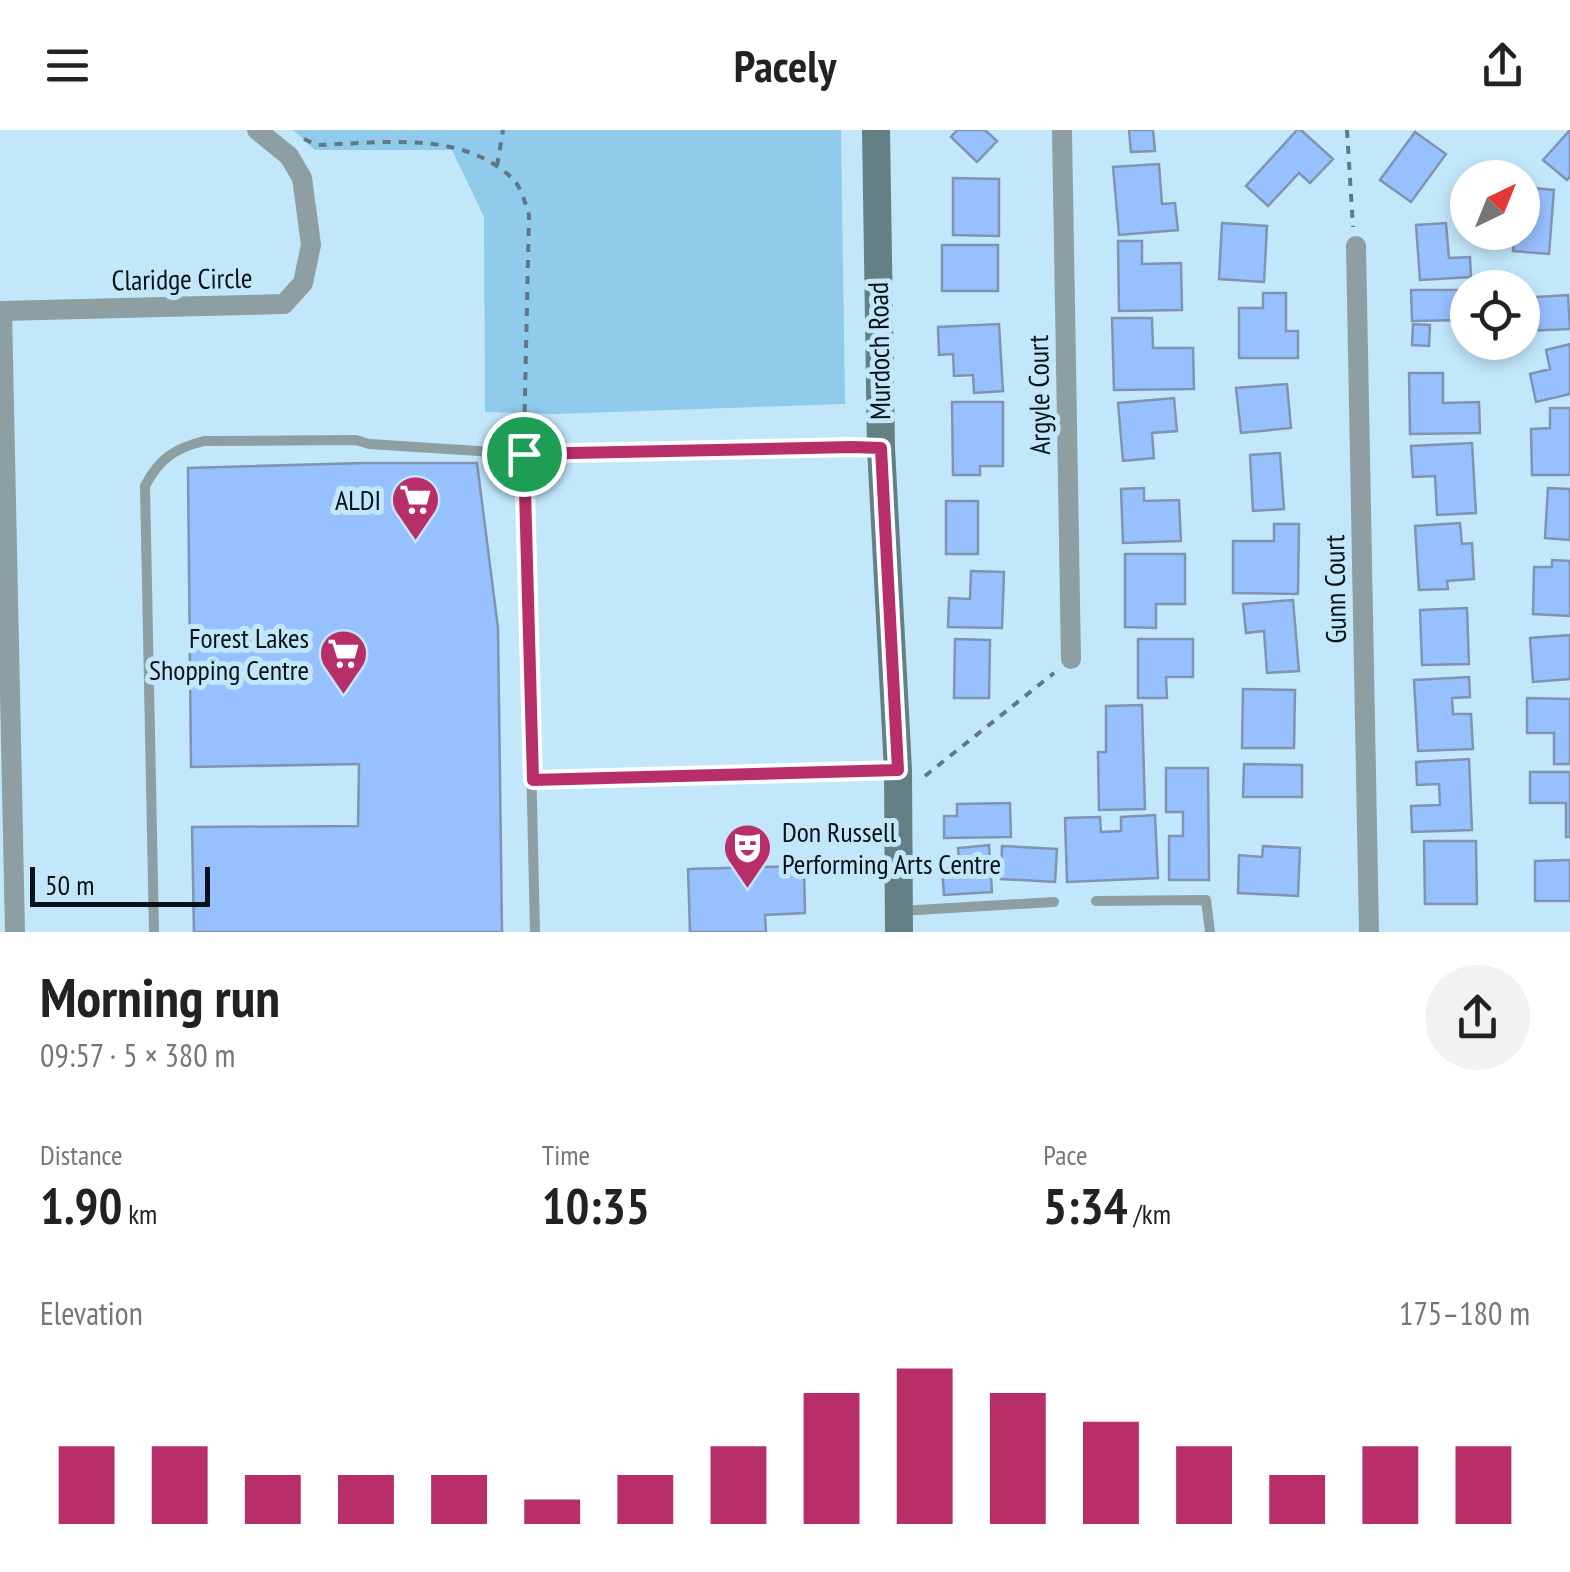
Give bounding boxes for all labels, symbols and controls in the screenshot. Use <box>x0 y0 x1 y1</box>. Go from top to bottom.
text: Pacely <box>734 36 836 94</box>
icon: menu <box>40 38 95 93</box>
icon: share <box>1475 38 1530 93</box>
north arrow <box>1450 160 1540 250</box>
map controls <box>1450 160 1540 360</box>
street label: Claridge Circle <box>111 259 253 298</box>
button: locate <box>1450 270 1540 360</box>
street label: Murdoch Road <box>859 282 898 420</box>
street label: Argyle Court <box>1019 334 1058 455</box>
pin <box>482 412 567 497</box>
icon: arrive <box>497 427 552 482</box>
supermarket icon: ALDI <box>390 474 442 542</box>
place label: ALDI <box>335 481 381 518</box>
street label: Gunn Court <box>1315 534 1354 644</box>
place label: Forest Lakes Shopping Centre <box>149 619 309 688</box>
supermarket icon: Forest Lakes Shopping Centre <box>318 628 370 696</box>
place label: Don Russell Performing Arts Centre <box>782 813 1001 882</box>
theatre icon: Don Russell Performing Arts Centre <box>721 822 773 890</box>
scale bar <box>30 862 210 906</box>
text: 50 m <box>45 866 94 903</box>
text: Morning run <box>40 961 280 1032</box>
button: share <box>1425 965 1530 1070</box>
text: 09:57 · 5 × 380 m <box>40 1034 235 1076</box>
text: Distance <box>40 1136 123 1173</box>
text: Time <box>542 1136 590 1173</box>
text: Pace <box>1043 1136 1087 1173</box>
text: 1.90 <box>40 1173 122 1238</box>
text: 10:35 <box>542 1173 650 1238</box>
text: 5:34 <box>1043 1173 1128 1238</box>
text: km <box>122 1195 157 1232</box>
text: /km <box>1128 1195 1171 1232</box>
text: Elevation <box>40 1292 143 1334</box>
text: 175–180 m <box>1399 1292 1530 1334</box>

